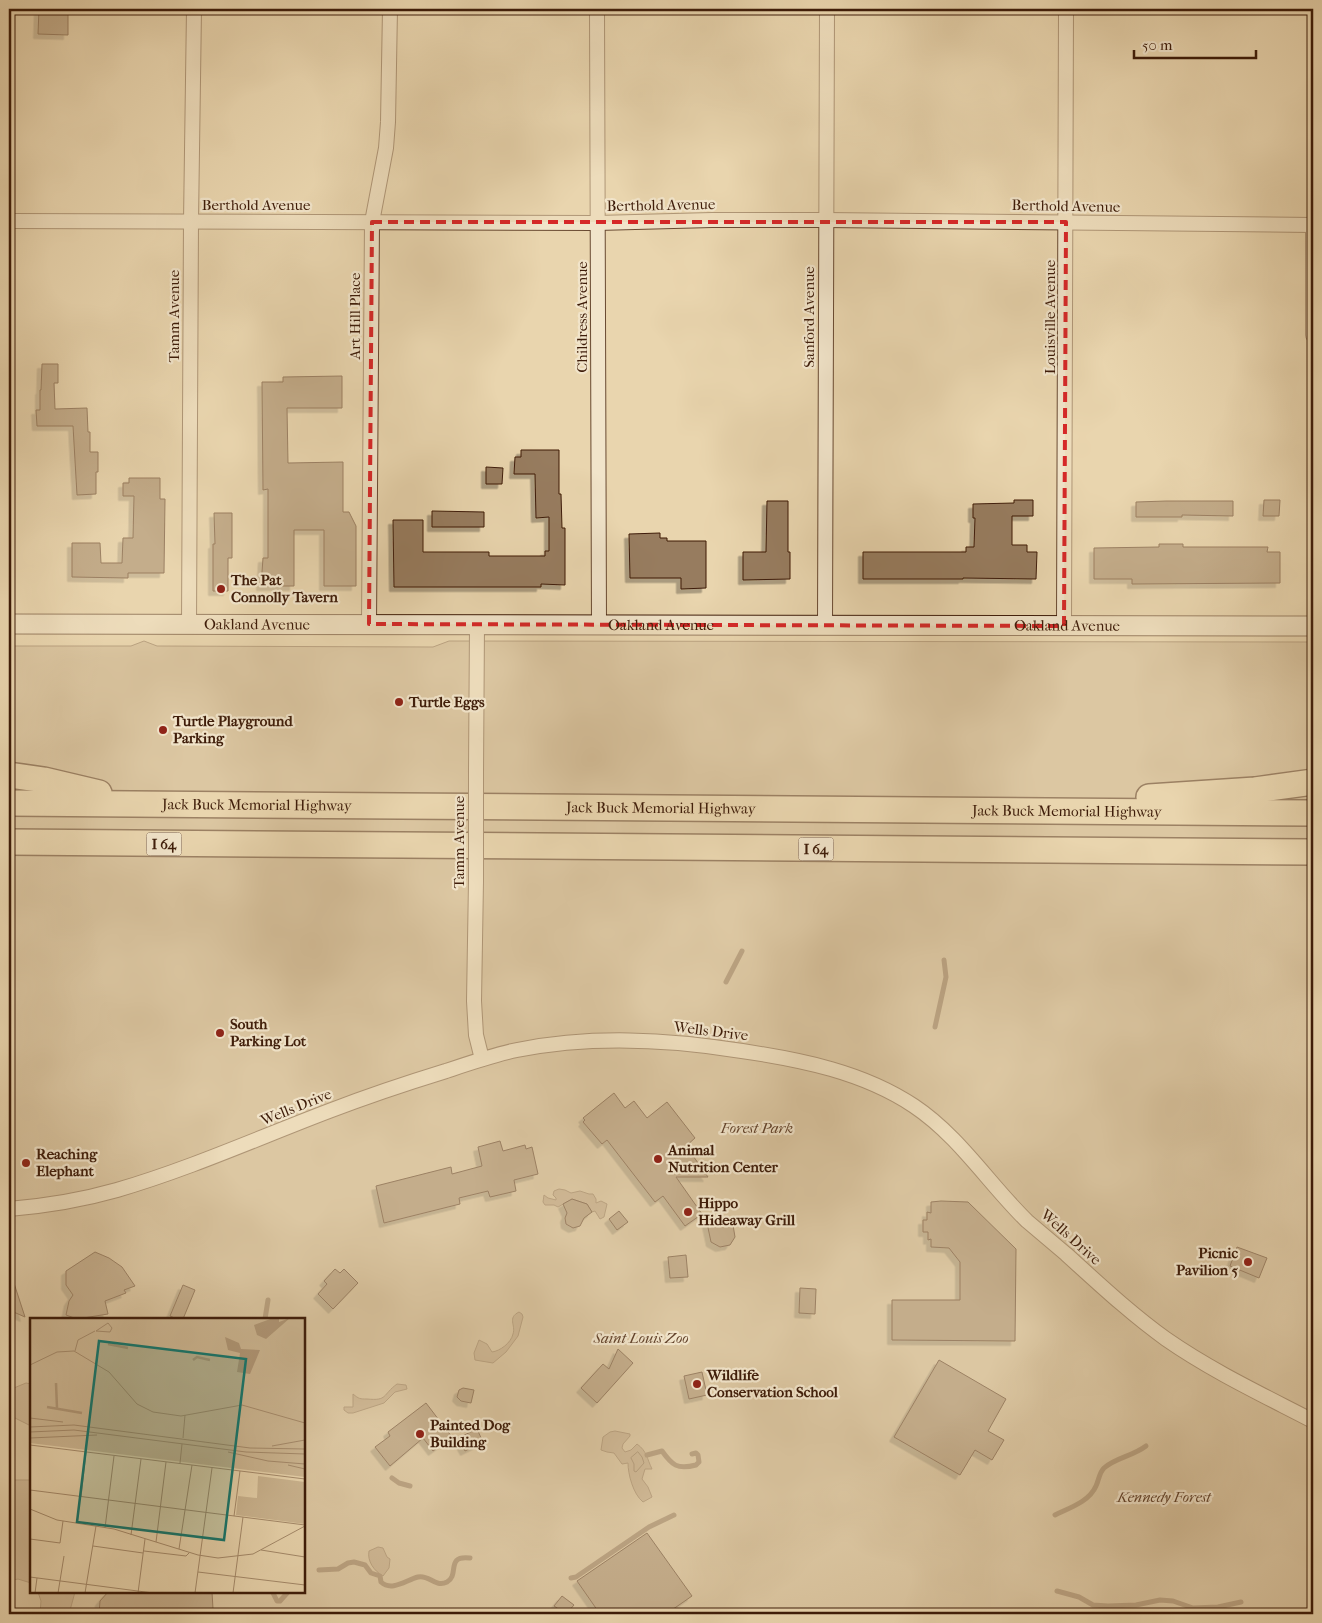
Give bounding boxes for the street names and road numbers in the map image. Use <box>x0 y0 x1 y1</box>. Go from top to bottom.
street label: Berthold Avenue <box>607 195 716 215</box>
street label: Berthold Avenue <box>202 196 311 214</box>
street label: Berthold Avenue <box>1012 196 1121 216</box>
street label: Louisville Avenue <box>1041 259 1059 374</box>
street label: Childress Avenue <box>573 261 591 373</box>
street label: Sanford Avenue <box>800 266 818 368</box>
street label: Tamm Avenue <box>165 269 183 362</box>
street label: Art Hill Place <box>346 272 364 360</box>
street label: Oakland Avenue <box>204 615 311 633</box>
street label: Oakland Avenue <box>608 616 715 634</box>
street label: Oakland Avenue <box>1014 617 1121 635</box>
street label: Jack Buck Memorial Highway <box>161 795 353 815</box>
street label: Tamm Avenue <box>450 795 468 888</box>
street label: Jack Buck Memorial Highway <box>565 798 757 818</box>
street label: Jack Buck Memorial Highway <box>971 801 1163 821</box>
road number: I 64 <box>146 832 182 856</box>
road number: I 64 <box>798 838 834 861</box>
street label: Wells Drive <box>672 1017 750 1045</box>
street label: Wells Drive <box>257 1084 335 1130</box>
street label: Wells Drive <box>1036 1205 1105 1269</box>

